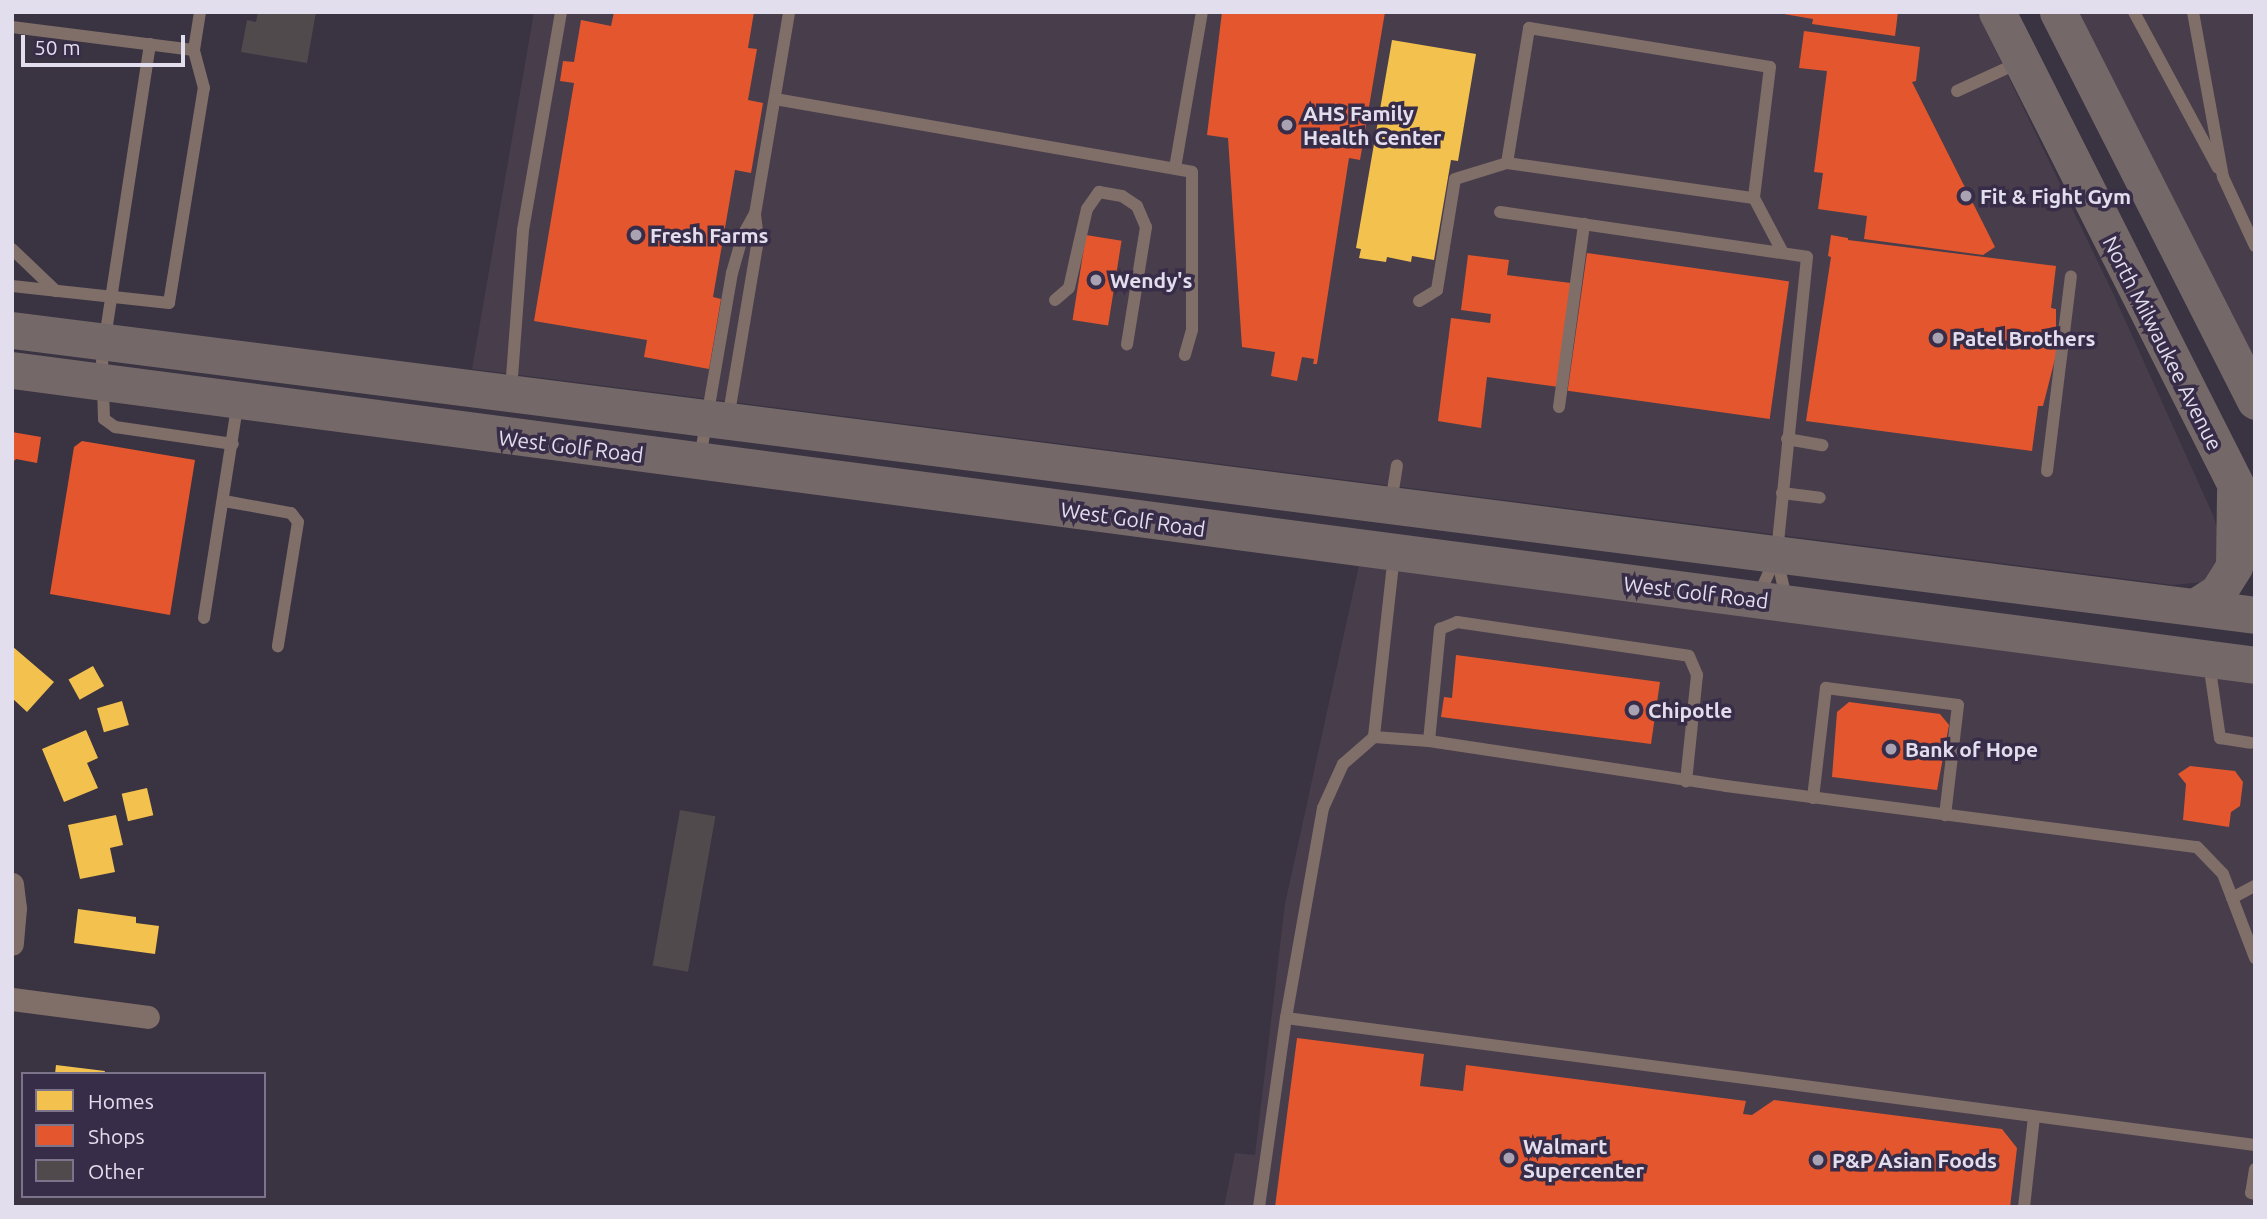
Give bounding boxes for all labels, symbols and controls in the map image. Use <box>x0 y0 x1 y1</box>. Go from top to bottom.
scale bar <box>24 21 189 65</box>
text: 50 m <box>34 35 81 59</box>
place label: AHS Family Health Center <box>1303 100 1441 150</box>
marker: AHS Family Health Center <box>1277 115 1297 135</box>
place label: Fit & Fight Gym <box>1980 183 2131 209</box>
marker: Fit & Fight Gym <box>1958 188 1974 204</box>
place label: Fresh Farms <box>650 222 768 248</box>
marker: Fresh Farms <box>628 227 644 243</box>
street label: North Milwaukee Avenue <box>2098 232 2228 454</box>
place label: Wendy's <box>1110 267 1192 293</box>
marker: Wendy's <box>1088 272 1104 288</box>
place label: Patel Brothers <box>1952 325 2096 351</box>
marker: Patel Brothers <box>1930 330 1946 346</box>
street label: West Golf Road <box>497 425 645 467</box>
street label: West Golf Road <box>1059 496 1207 542</box>
street label: West Golf Road <box>1622 571 1770 613</box>
place label: Chipotle <box>1648 697 1732 723</box>
marker: Chipotle <box>1626 702 1642 718</box>
place label: Bank of Hope <box>1905 736 2038 762</box>
marker: Bank of Hope <box>1883 741 1899 757</box>
legend <box>21 1072 266 1198</box>
text: Homes <box>88 1089 154 1113</box>
text: Shops <box>88 1124 145 1148</box>
place label: Walmart Supercenter <box>1523 1133 1644 1183</box>
place label: P&P Asian Foods <box>1832 1147 1997 1173</box>
marker: Walmart Supercenter <box>1501 1150 1517 1166</box>
marker: P&P Asian Foods <box>1810 1152 1826 1168</box>
text: Other <box>88 1159 144 1183</box>

